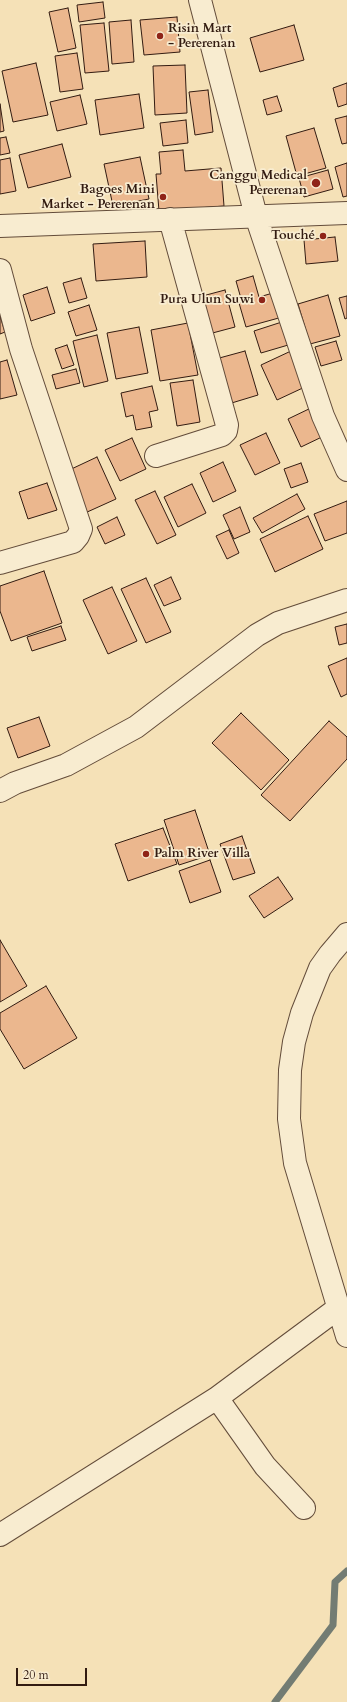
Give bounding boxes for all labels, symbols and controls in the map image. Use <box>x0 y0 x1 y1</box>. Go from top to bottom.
place label: Risin Mart - Pererenan <box>168 21 236 52</box>
marker: Risin Mart - Pererenan <box>155 31 165 41</box>
place label: Canggu Medical Pererenan <box>209 168 307 199</box>
marker: Canggu Medical Pererenan <box>310 177 322 189</box>
place label: Bagoes Mini Market - Pererenan <box>41 182 155 213</box>
marker: Bagoes Mini Market - Pererenan <box>158 192 168 202</box>
place label: Touché <box>271 228 315 244</box>
marker: Touché <box>318 231 328 241</box>
place label: Pura Ulun Suwi <box>160 292 254 308</box>
marker: Pura Ulun Suwi <box>257 295 267 305</box>
place label: Palm River Villa <box>154 846 250 862</box>
marker: Palm River Villa <box>141 849 151 859</box>
scale bar <box>18 1660 89 1686</box>
text: 20 m <box>23 1667 49 1683</box>

